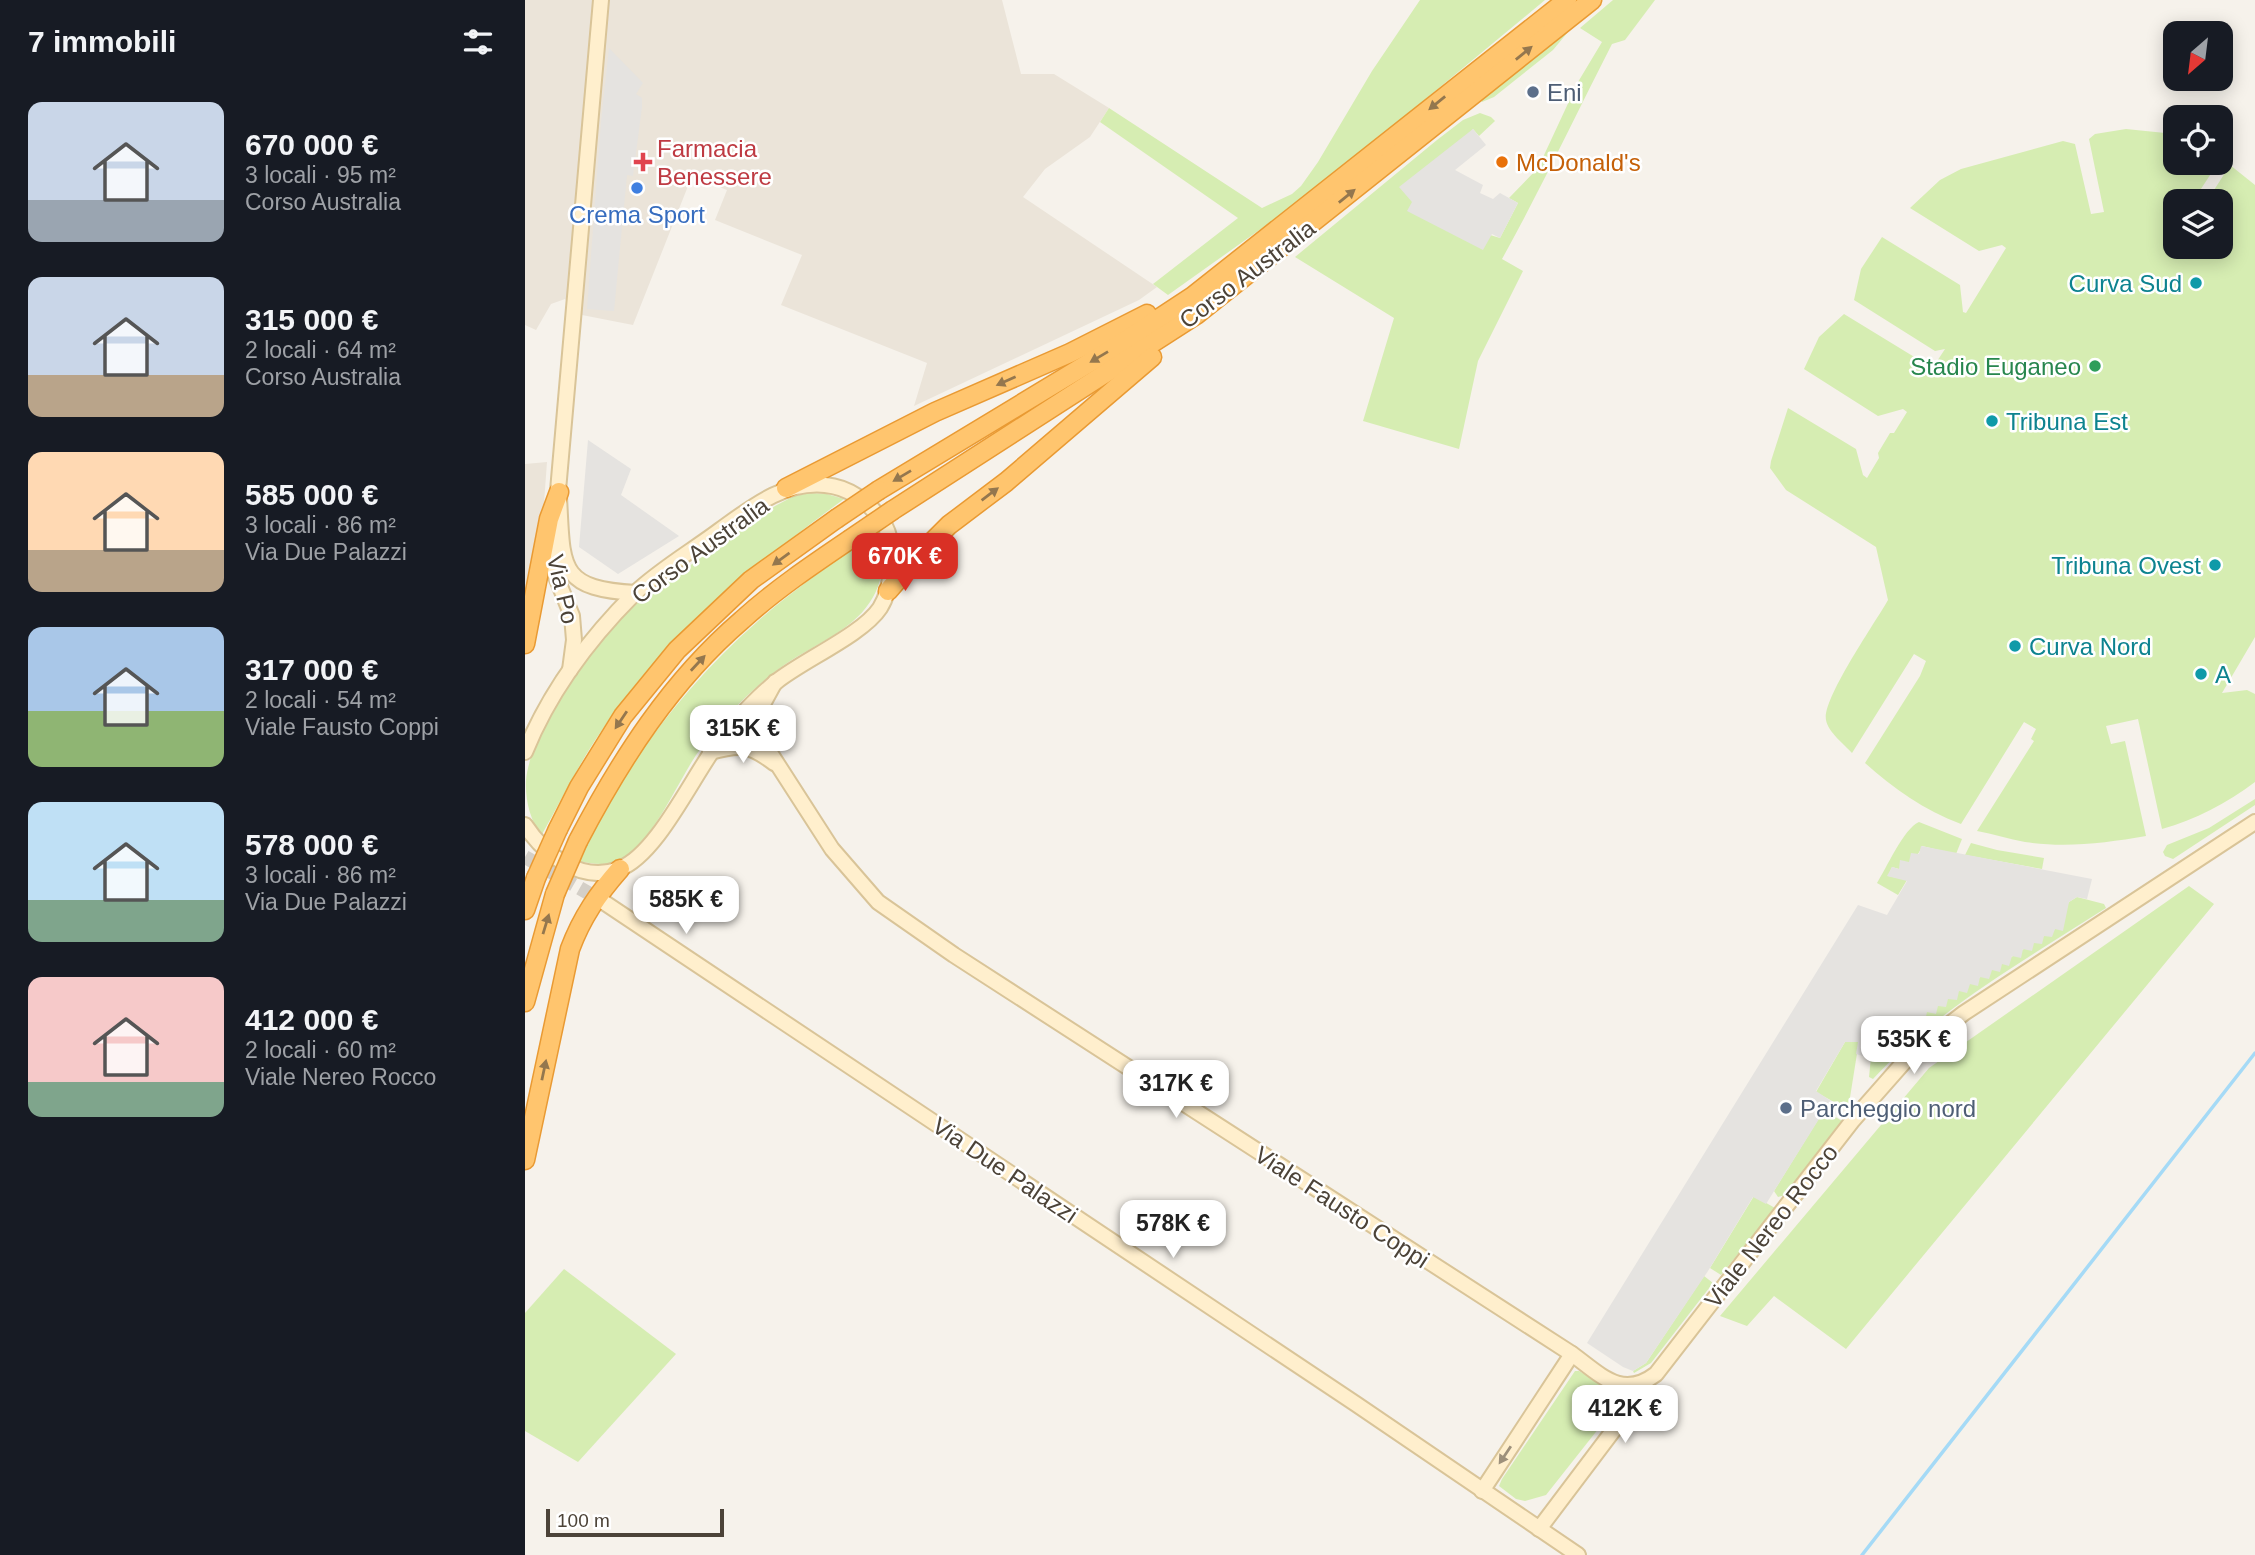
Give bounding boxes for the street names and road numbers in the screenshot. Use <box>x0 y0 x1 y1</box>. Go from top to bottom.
street label: Corso Australia <box>1174 214 1321 334</box>
street label: Corso Australia <box>626 491 774 609</box>
street label: Via Po <box>542 552 584 626</box>
street label: Via Due Palazzi <box>927 1112 1083 1228</box>
street label: Viale Nereo Rocco <box>1699 1139 1843 1313</box>
street label: Viale Fausto Coppi <box>1250 1141 1434 1273</box>

